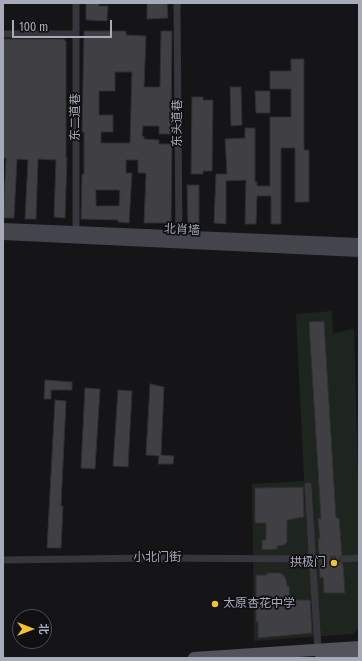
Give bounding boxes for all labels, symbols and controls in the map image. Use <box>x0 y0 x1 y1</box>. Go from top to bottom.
scale bar <box>14 12 114 38</box>
text: 100 m <box>19 20 48 34</box>
street label: 东二道巷 <box>69 93 83 141</box>
street label: 东头道巷 <box>171 99 185 147</box>
street label: 北肖墙 <box>164 222 200 238</box>
street label: 小北门街 <box>133 551 181 565</box>
place label: 拱极门 <box>290 556 326 570</box>
marker: 拱极门 <box>329 558 339 568</box>
place label: 太原杏花中学 <box>223 597 295 611</box>
marker: 太原杏花中学 <box>210 599 220 609</box>
north arrow <box>12 609 52 649</box>
text: 北 <box>37 624 50 635</box>

